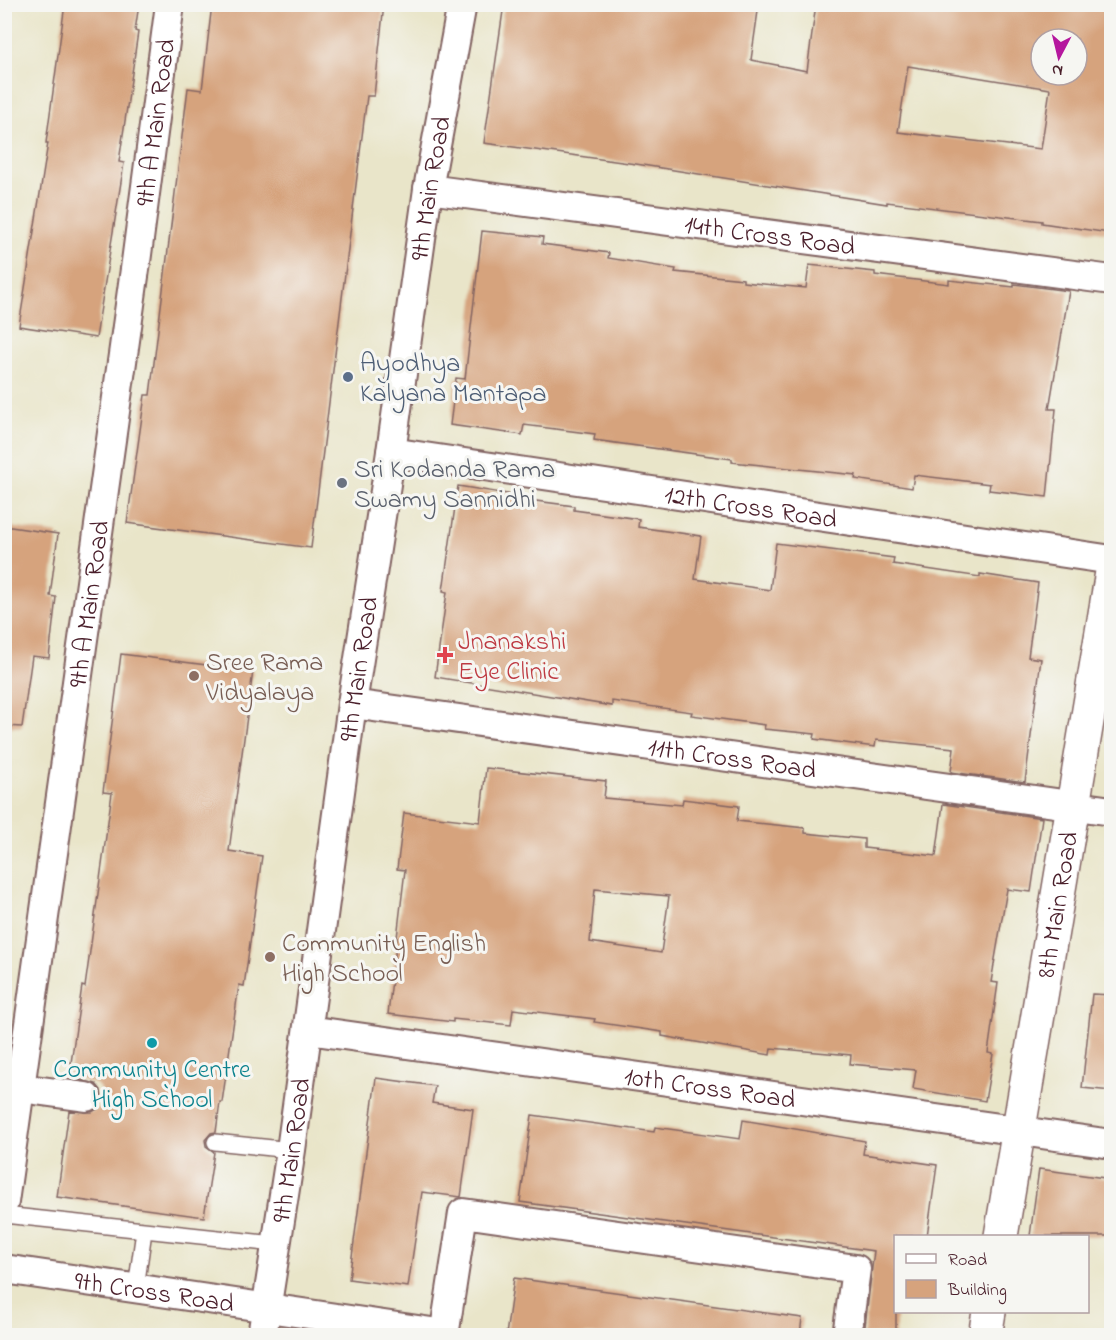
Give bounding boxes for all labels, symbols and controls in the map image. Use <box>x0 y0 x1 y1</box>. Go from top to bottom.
north arrow <box>1029 27 1089 87</box>
street label: 9th A Main Road <box>128 36 187 209</box>
text: N <box>1050 57 1064 82</box>
street label: 9th Main Road <box>402 113 463 263</box>
street label: 14th Cross Road <box>682 207 858 268</box>
place label: Ayodhya Kalyana Mantapa <box>360 346 546 414</box>
marker: Ayodhya Kalyana Mantapa <box>341 370 355 384</box>
place label: Sri Kodanda Rama Swamy Sannidhi <box>354 452 555 520</box>
marker: Sri Kodanda Rama Swamy Sannidhi <box>335 476 349 490</box>
street label: 12th Cross Road <box>662 477 840 541</box>
street label: 9th A Main Road <box>60 518 122 690</box>
street label: 9th Main Road <box>331 594 390 744</box>
place label: Jnanakshi Eye Clinic <box>458 624 566 692</box>
place label: Sree Rama Vidyalaya <box>205 645 323 713</box>
marker: Jnanakshi Eye Clinic <box>436 646 454 664</box>
marker: Sree Rama Vidyalaya <box>187 669 201 683</box>
street label: 11th Cross Road <box>645 730 819 791</box>
street label: 8th Main Road <box>1028 829 1090 981</box>
place label: Community English High School <box>282 926 486 994</box>
marker: Community English High School <box>263 950 277 964</box>
marker: Community Centre High School <box>145 1036 159 1050</box>
place label: Community Centre High School <box>53 1052 251 1120</box>
street label: 10th Cross Road <box>621 1059 798 1121</box>
street label: 9th Main Road <box>264 1075 323 1226</box>
legend <box>894 1235 1089 1313</box>
text: Road <box>948 1248 987 1274</box>
street label: 9th Cross Road <box>72 1264 237 1325</box>
text: Building <box>947 1278 1007 1305</box>

